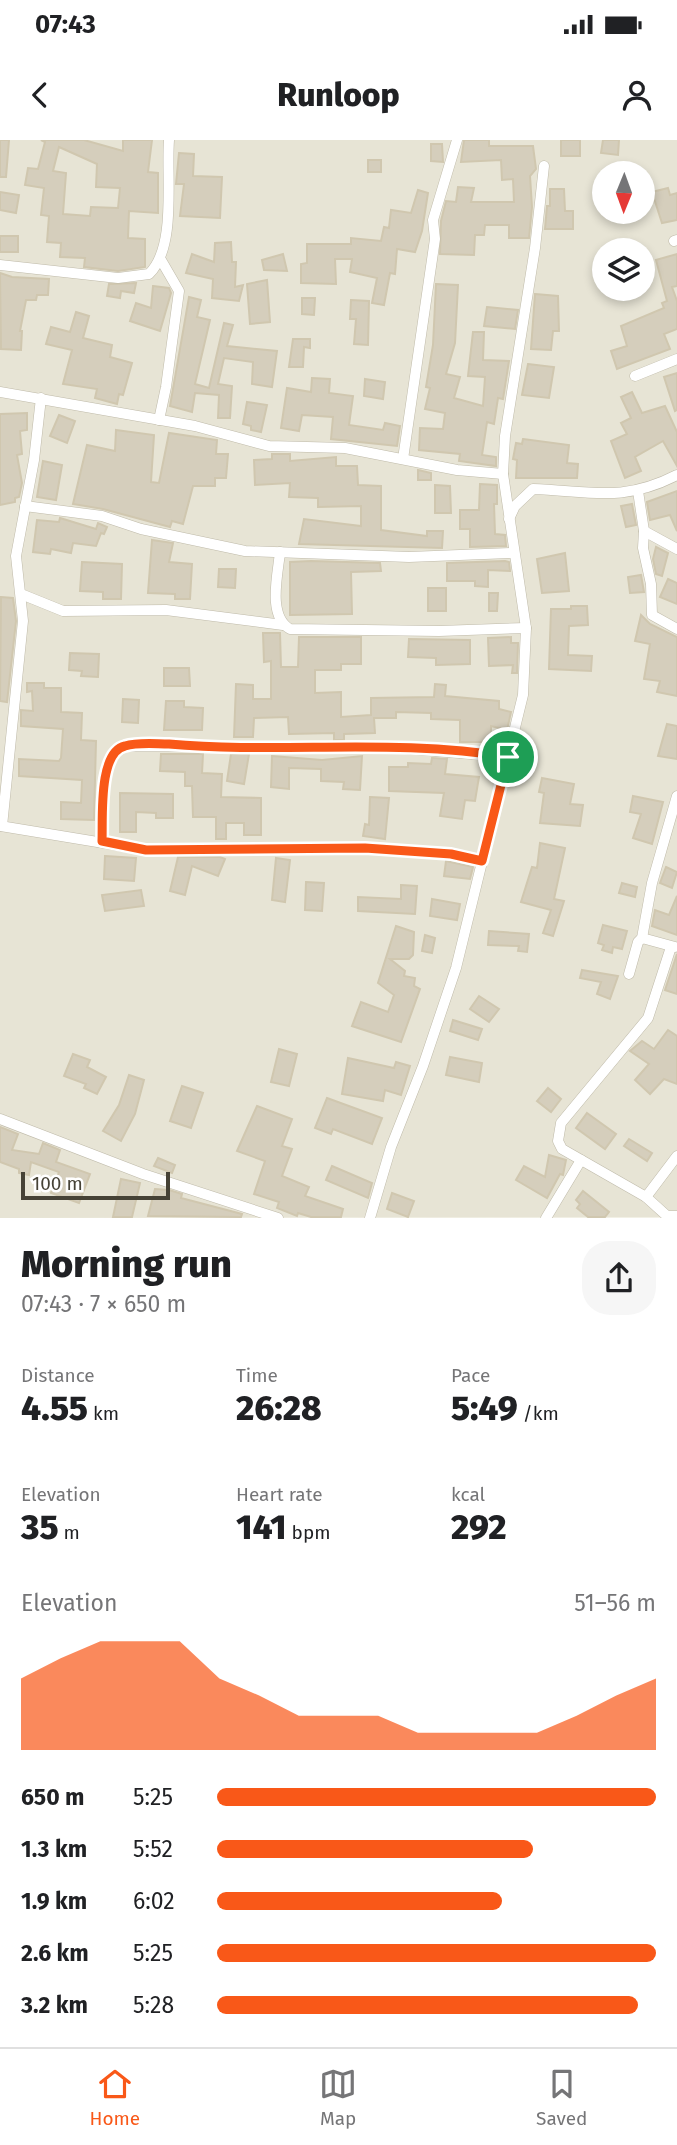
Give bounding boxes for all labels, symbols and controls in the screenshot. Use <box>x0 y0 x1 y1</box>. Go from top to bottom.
text: 07:43 <box>35 9 96 40</box>
icon: back <box>21 76 59 114</box>
text: Runloop <box>277 76 400 114</box>
icon: person <box>618 76 656 114</box>
north arrow <box>592 161 654 224</box>
map controls <box>592 161 655 301</box>
button: layers <box>592 238 655 301</box>
pin <box>478 727 538 787</box>
icon: arrive <box>489 738 527 776</box>
scale bar <box>21 1168 170 1200</box>
text: 100 m <box>32 1172 83 1195</box>
text: Morning run <box>21 1241 232 1287</box>
button: share <box>582 1241 656 1315</box>
text: 07:43 · 7 × 650 m <box>21 1290 186 1318</box>
text: Distance <box>21 1364 95 1387</box>
text: Time <box>236 1364 278 1387</box>
text: Pace <box>451 1364 490 1387</box>
text: 4.55 <box>21 1387 88 1429</box>
text: 26:28 <box>236 1387 322 1429</box>
text: 5:49 <box>451 1387 518 1429</box>
text: km <box>88 1402 119 1425</box>
text: /km <box>518 1402 559 1425</box>
text: Elevation <box>21 1483 101 1506</box>
text: Heart rate <box>236 1483 323 1506</box>
text: kcal <box>451 1483 485 1506</box>
text: 35 <box>21 1506 59 1548</box>
text: 141 <box>236 1506 287 1548</box>
text: 292 <box>451 1506 507 1548</box>
text: m <box>59 1521 80 1544</box>
text: bpm <box>287 1521 330 1544</box>
text: Elevation <box>21 1589 117 1617</box>
text: 51–56 m <box>574 1589 656 1617</box>
text: 650 m <box>21 1783 85 1811</box>
text: 5:25 <box>133 1783 173 1811</box>
text: 1.3 km <box>21 1835 87 1863</box>
text: 5:52 <box>133 1835 173 1863</box>
text: 1.9 km <box>21 1887 87 1915</box>
text: 6:02 <box>133 1887 175 1915</box>
text: 2.6 km <box>21 1939 89 1967</box>
text: 5:25 <box>133 1939 173 1967</box>
text: 3.2 km <box>21 1991 88 2019</box>
text: 5:28 <box>133 1991 174 2019</box>
tab: Home <box>89 2065 140 2130</box>
tab: Map <box>319 2065 357 2130</box>
tab: Saved <box>536 2065 587 2130</box>

